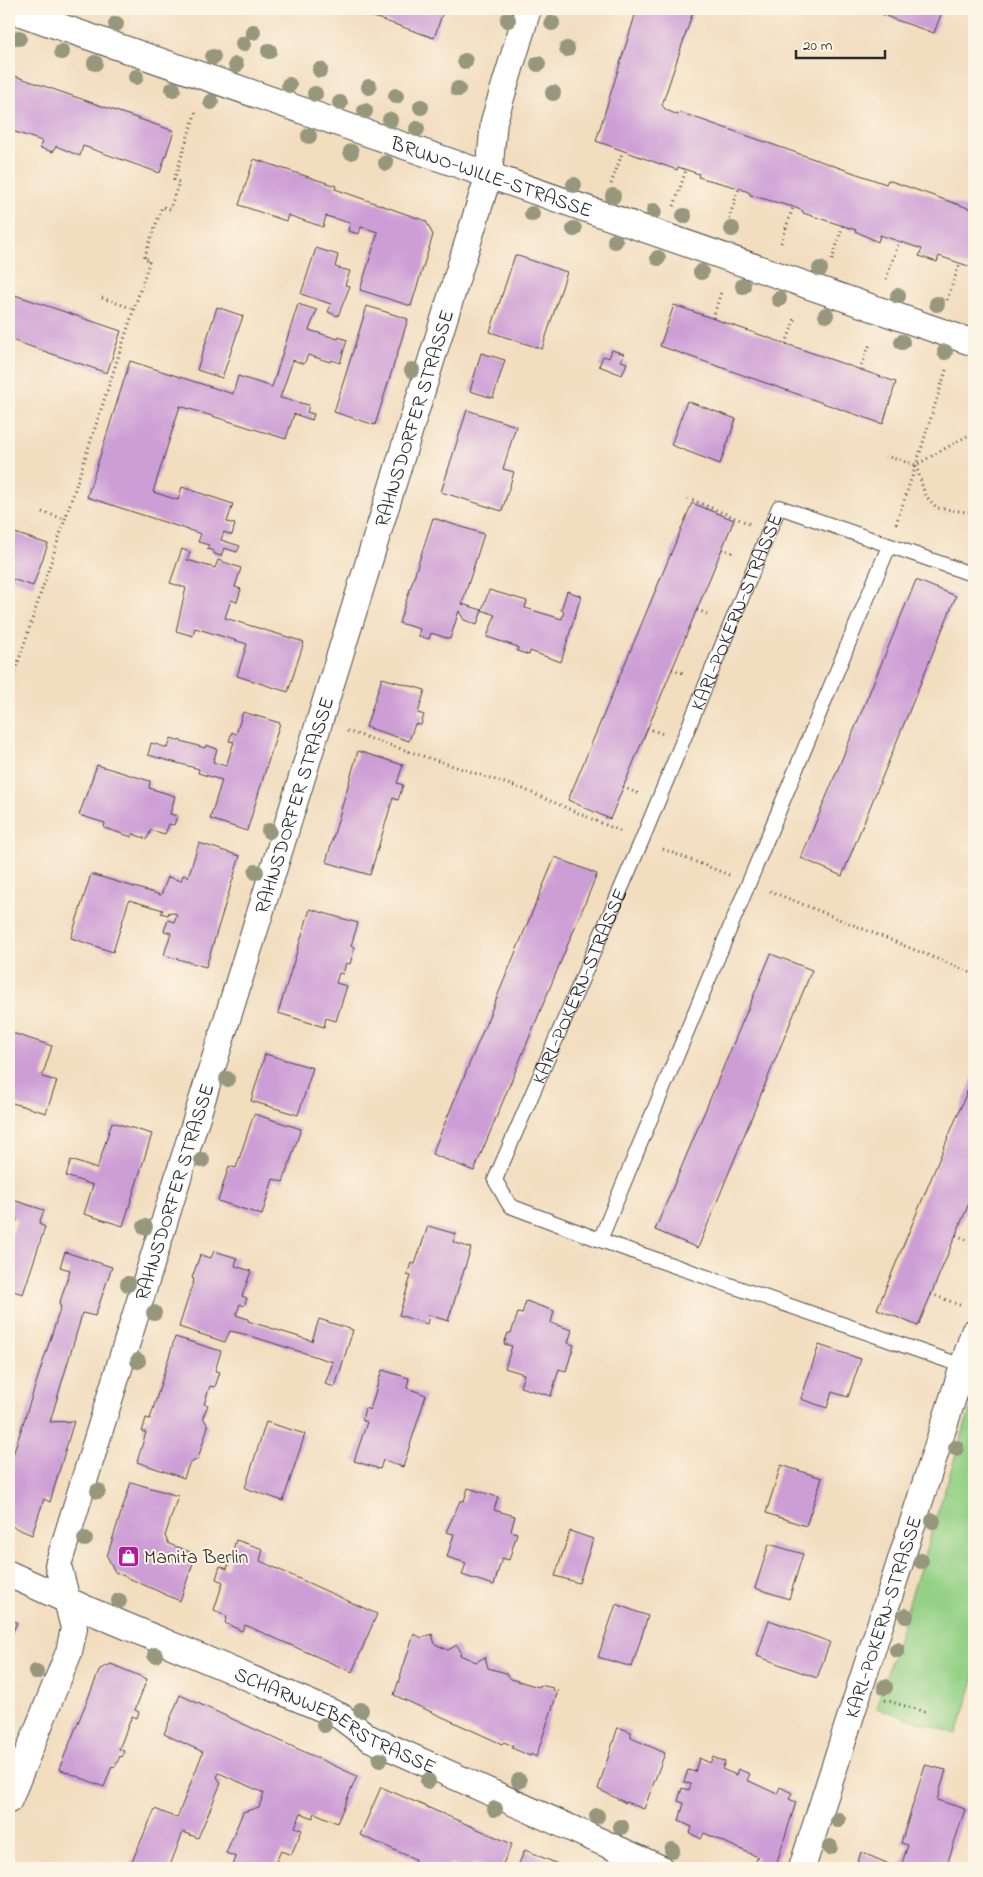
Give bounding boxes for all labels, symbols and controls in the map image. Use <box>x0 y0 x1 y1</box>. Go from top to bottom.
scale bar <box>796 28 884 60</box>
text: 20 m <box>803 35 833 57</box>
street label: BRUNO-WILLE-STRASSE <box>385 130 596 227</box>
street label: RAHNSDORFER STRASSE <box>369 307 463 531</box>
street label: KARL-POKERN-STRASSE <box>685 509 792 715</box>
street label: RAHNSDORFER STRASSE <box>249 694 343 918</box>
street label: KARL-POKERN-STRASSE <box>526 884 636 1089</box>
street label: RAHNSDORFER STRASSE <box>129 1080 223 1305</box>
street label: KARL-POKERN-STRASSE <box>839 1513 931 1722</box>
shop icon: Manita Berlin <box>116 1544 140 1568</box>
place label: Manita Berlin <box>144 1544 248 1573</box>
street label: SCHARNWEBERSTRASSE <box>229 1661 440 1783</box>

